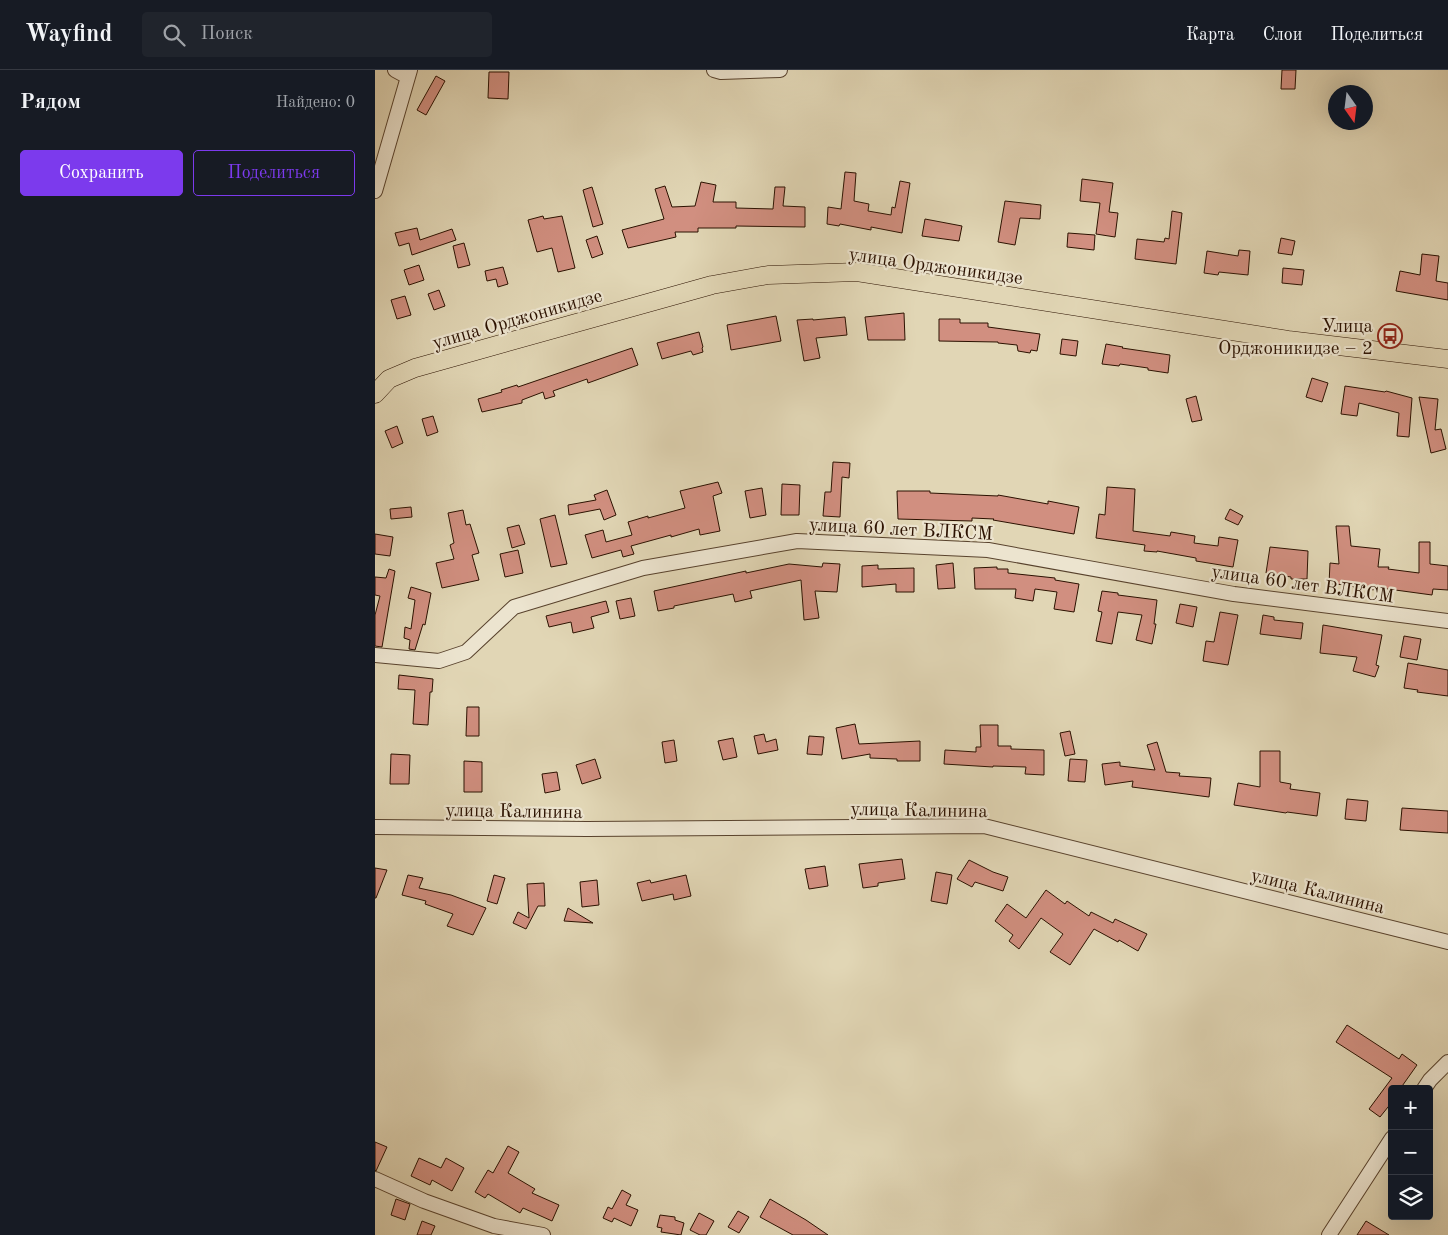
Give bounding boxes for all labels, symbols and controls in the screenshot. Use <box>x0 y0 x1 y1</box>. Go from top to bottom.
search box <box>142 12 492 57</box>
icon: search <box>160 21 188 49</box>
text: Wayfind <box>25 23 112 47</box>
text: Поиск <box>200 25 253 44</box>
text: Карта <box>1186 26 1235 44</box>
text: Слои <box>1263 26 1302 44</box>
text: Поделиться <box>1330 26 1423 44</box>
north arrow <box>1328 85 1373 130</box>
text: Рядом <box>20 92 81 113</box>
text: Найдено: 0 <box>276 95 355 111</box>
button: Сохранить <box>20 150 183 196</box>
button: Поделиться <box>193 150 355 196</box>
street label: улица Орджоникидзе <box>847 246 1024 289</box>
street label: улица Орджоникидзе <box>431 287 605 354</box>
place label: Улица Орджоникидзе – 2 <box>1218 318 1374 359</box>
bus stop icon: Улица Орджоникидзе – 2 <box>1377 323 1403 349</box>
street label: улица 60 лет ВЛКСМ <box>808 516 993 545</box>
street label: улица 60 лет ВЛКСМ <box>1210 563 1395 608</box>
street label: улица Калинина <box>850 801 988 822</box>
street label: улица Калинина <box>445 802 583 823</box>
street label: улица Калинина <box>1248 867 1387 918</box>
map controls <box>1388 1085 1433 1220</box>
button: + <box>1388 1085 1433 1130</box>
button: − <box>1388 1130 1433 1175</box>
button: layers <box>1388 1175 1433 1220</box>

